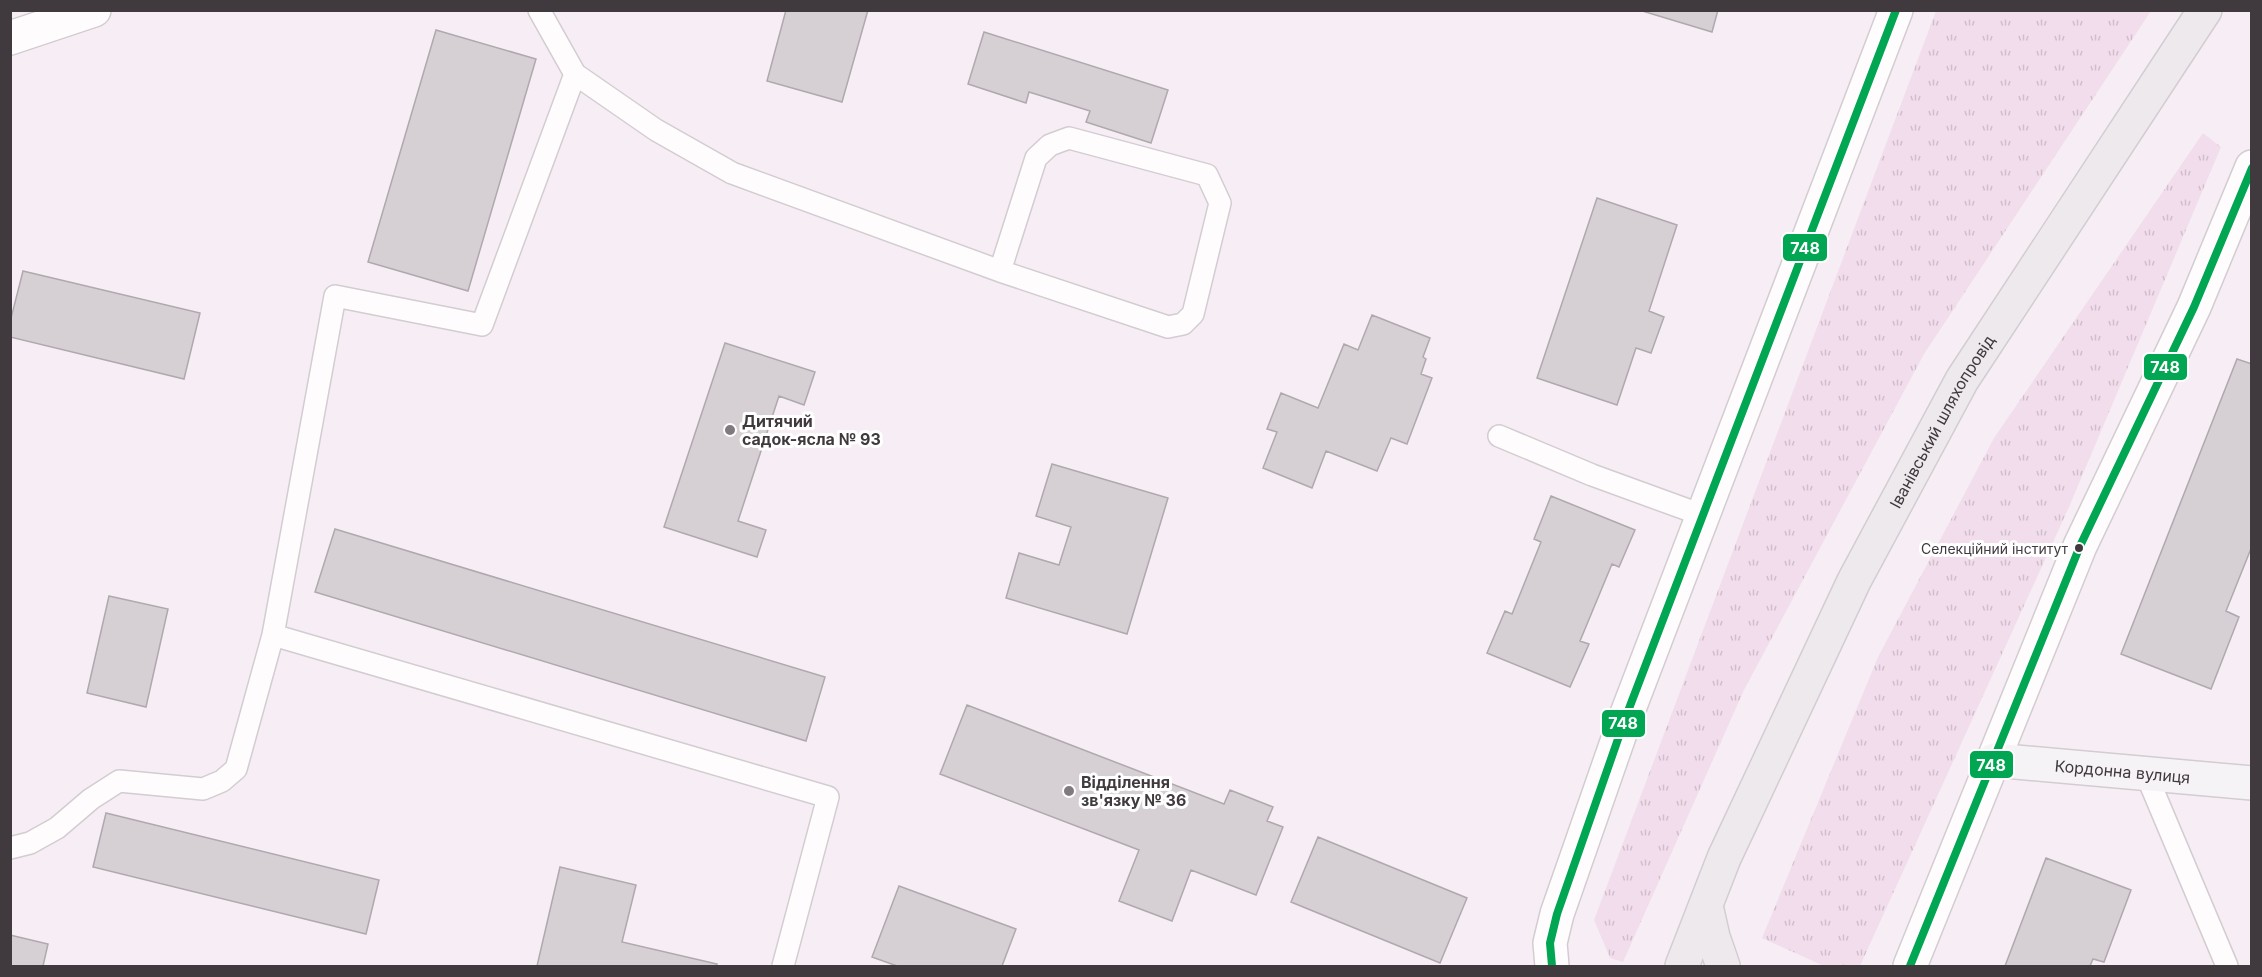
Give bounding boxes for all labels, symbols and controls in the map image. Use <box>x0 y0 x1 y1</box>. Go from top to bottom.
line badge: 748 <box>1782 233 1828 262</box>
text: 748 <box>1790 238 1820 258</box>
street label: Іванівський шляхопровід <box>1885 331 1999 512</box>
line badge: 748 <box>2143 353 2188 381</box>
text: 748 <box>2150 357 2180 377</box>
place label: Дитячий садок-ясла № 93 <box>742 411 881 449</box>
marker: Дитячий садок-ясла № 93 <box>723 423 737 437</box>
place label: Селекційний інститут <box>1921 540 2068 557</box>
marker: Селекційний інститут <box>2073 542 2085 554</box>
line badge: 748 <box>1601 709 1646 738</box>
text: 748 <box>1608 713 1638 733</box>
line badge: 748 <box>1969 750 2014 779</box>
text: 748 <box>1976 755 2006 775</box>
street label: Кордонна вулиця <box>2054 755 2191 787</box>
place label: Відділення зв'язку № 36 <box>1081 772 1186 810</box>
marker: Відділення зв'язку № 36 <box>1062 784 1076 798</box>

